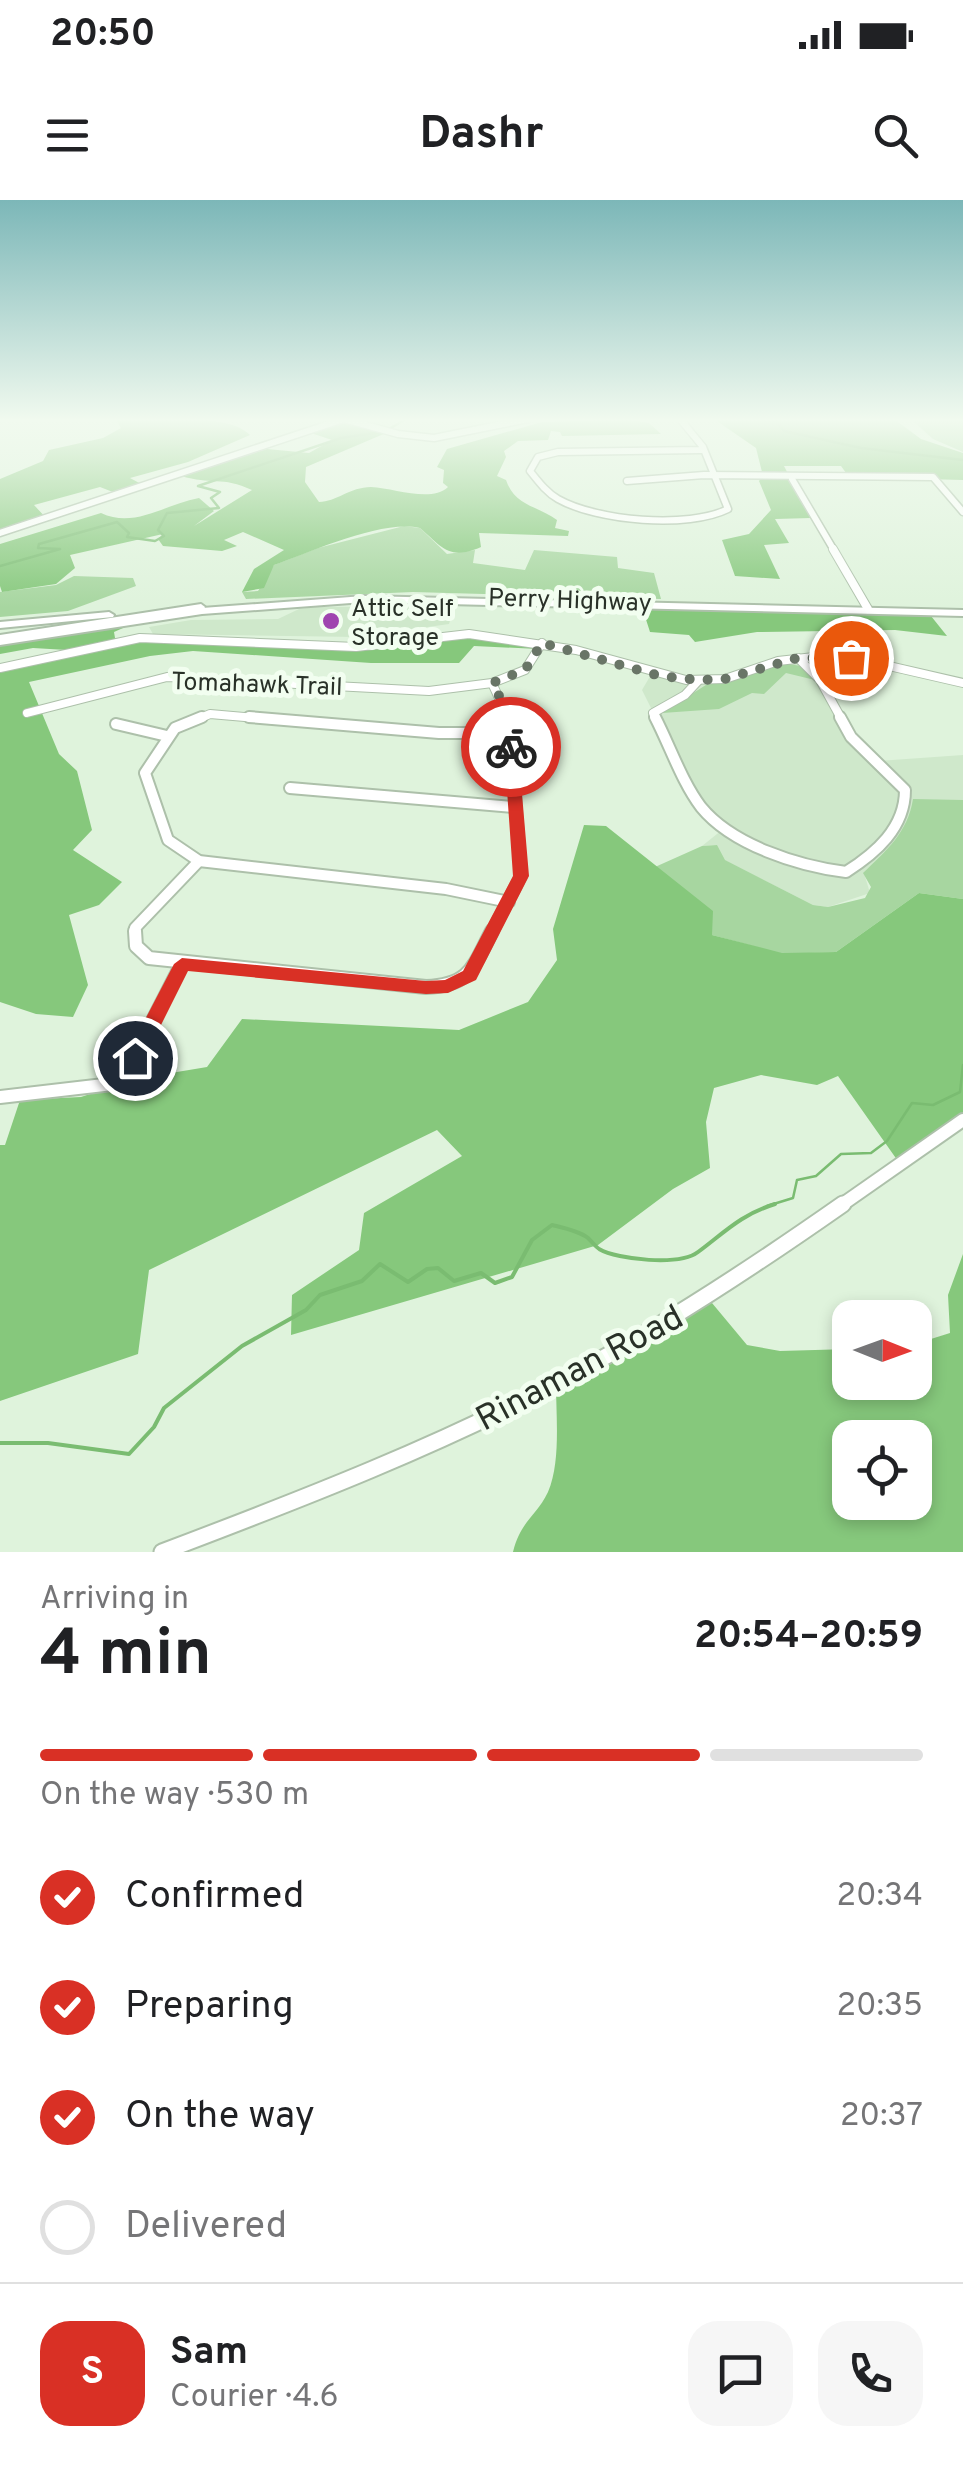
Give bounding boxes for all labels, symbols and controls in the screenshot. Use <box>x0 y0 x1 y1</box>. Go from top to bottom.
text: 20:50 <box>50 11 156 60</box>
text: Dashr <box>419 107 544 164</box>
icon: menu <box>40 108 95 163</box>
icon: search <box>868 108 923 163</box>
street label: Perry Highway <box>487 583 652 621</box>
place label: Attic Self Storage <box>351 594 453 655</box>
marker: Attic Self Storage <box>320 610 342 632</box>
pin <box>809 616 894 701</box>
icon: bag <box>824 631 879 686</box>
street label: Tomahawk Trail <box>171 667 343 705</box>
courier <box>461 697 561 797</box>
icon: bike <box>484 720 539 775</box>
pin <box>93 1016 178 1101</box>
icon: home <box>108 1031 163 1086</box>
street label: Rinaman Road <box>469 1297 692 1443</box>
north arrow <box>832 1300 932 1400</box>
map controls <box>832 1300 932 1520</box>
button: locate <box>832 1420 932 1520</box>
text: Arriving in <box>40 1580 189 1620</box>
text: 20:54–20:59 <box>694 1613 923 1662</box>
text: 4 min <box>40 1616 212 1698</box>
text: On the way · 530 m <box>40 1776 309 1816</box>
icon: check <box>40 1870 95 1925</box>
text: Confirmed <box>125 1873 304 1922</box>
text: 20:34 <box>837 1877 923 1917</box>
icon: check <box>40 1980 95 2035</box>
text: Preparing <box>125 1983 294 2032</box>
text: 20:35 <box>837 1987 923 2027</box>
icon: check <box>40 2090 95 2145</box>
text: On the way <box>125 2093 315 2142</box>
text: 20:37 <box>840 2097 923 2137</box>
text: Delivered <box>125 2203 287 2252</box>
button: chat <box>688 2321 793 2426</box>
button: phone <box>818 2321 923 2426</box>
text: Sam <box>170 2329 248 2378</box>
text: S <box>81 2349 104 2398</box>
text: Courier · 4.6 <box>170 2378 339 2418</box>

